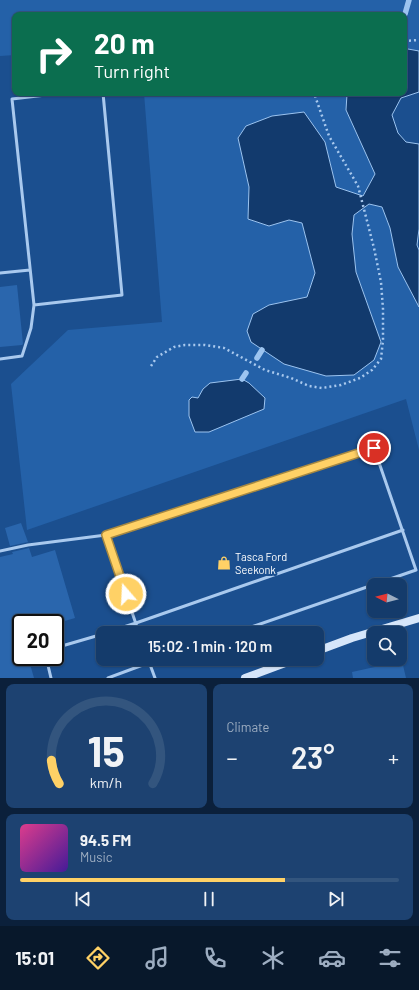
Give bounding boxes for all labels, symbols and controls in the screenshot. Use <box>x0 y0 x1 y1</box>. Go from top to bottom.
text: 20 m <box>94 26 155 60</box>
icon: right <box>28 28 80 80</box>
text: Turn right <box>94 60 170 82</box>
pin <box>357 431 391 465</box>
icon: arrive <box>363 437 385 459</box>
place label: Tasca Ford Seekonk <box>235 550 287 576</box>
shop icon: Tasca Ford Seekonk <box>216 555 232 571</box>
position arrow <box>105 573 147 615</box>
north arrow <box>367 578 407 618</box>
map controls <box>367 578 407 666</box>
speed limit sign: 20 <box>12 614 64 666</box>
button: search <box>367 626 407 666</box>
text: 15:02 · 1 min · 120 m <box>148 637 272 655</box>
text: Climate <box>227 719 270 735</box>
text: 15 <box>88 725 125 775</box>
text: 23° <box>291 739 334 775</box>
text: − <box>227 744 238 770</box>
text: + <box>388 744 399 770</box>
text: km/h <box>90 774 122 791</box>
text: 94.5 FM <box>80 831 131 849</box>
text: Music <box>80 849 113 865</box>
icon: previous <box>72 888 94 910</box>
icon: pause <box>198 888 220 910</box>
icon: next <box>325 888 347 910</box>
icon: directions <box>84 944 112 972</box>
icon: music <box>143 944 171 972</box>
icon: phone <box>201 944 229 972</box>
icon: climate <box>259 944 287 972</box>
icon: car <box>318 944 346 972</box>
icon: filters <box>376 944 404 972</box>
text: 15:01 <box>15 947 54 969</box>

